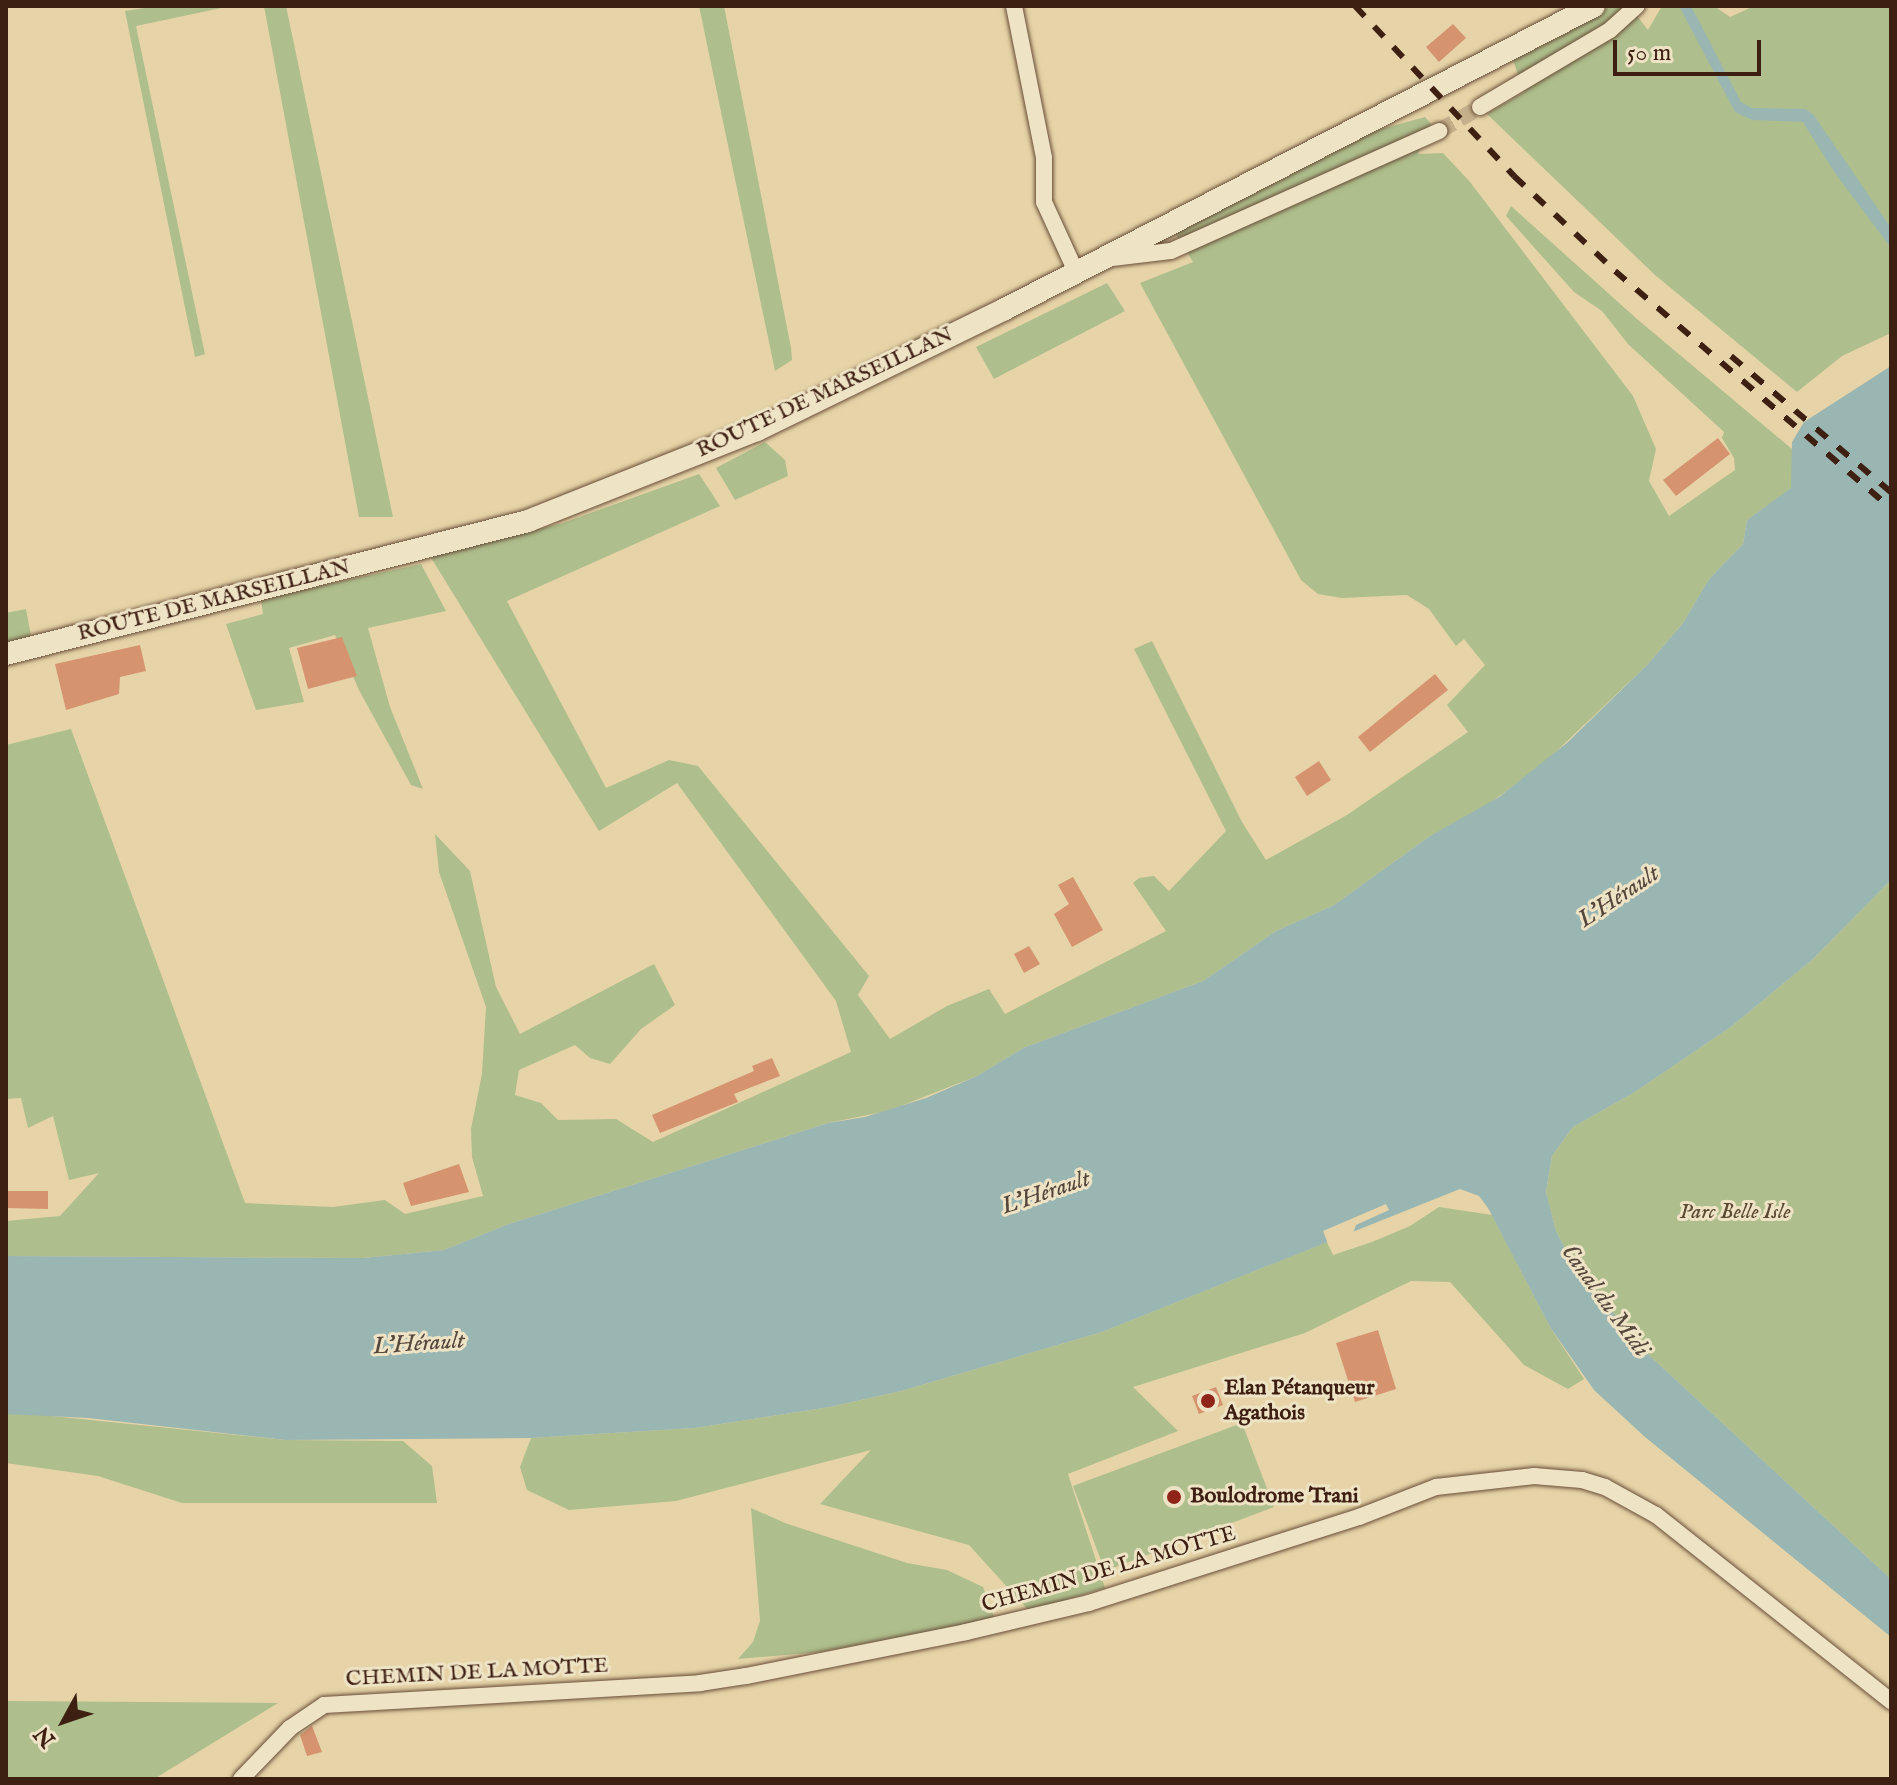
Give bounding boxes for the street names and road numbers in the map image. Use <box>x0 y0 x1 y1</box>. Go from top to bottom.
street label: ROUTE DE MARSEILLAN <box>693 322 957 464</box>
street label: ROUTE DE MARSEILLAN <box>75 554 353 648</box>
street label: CHEMIN DE LA MOTTE <box>979 1521 1239 1619</box>
street label: CHEMIN DE LA MOTTE <box>345 1653 609 1693</box>

